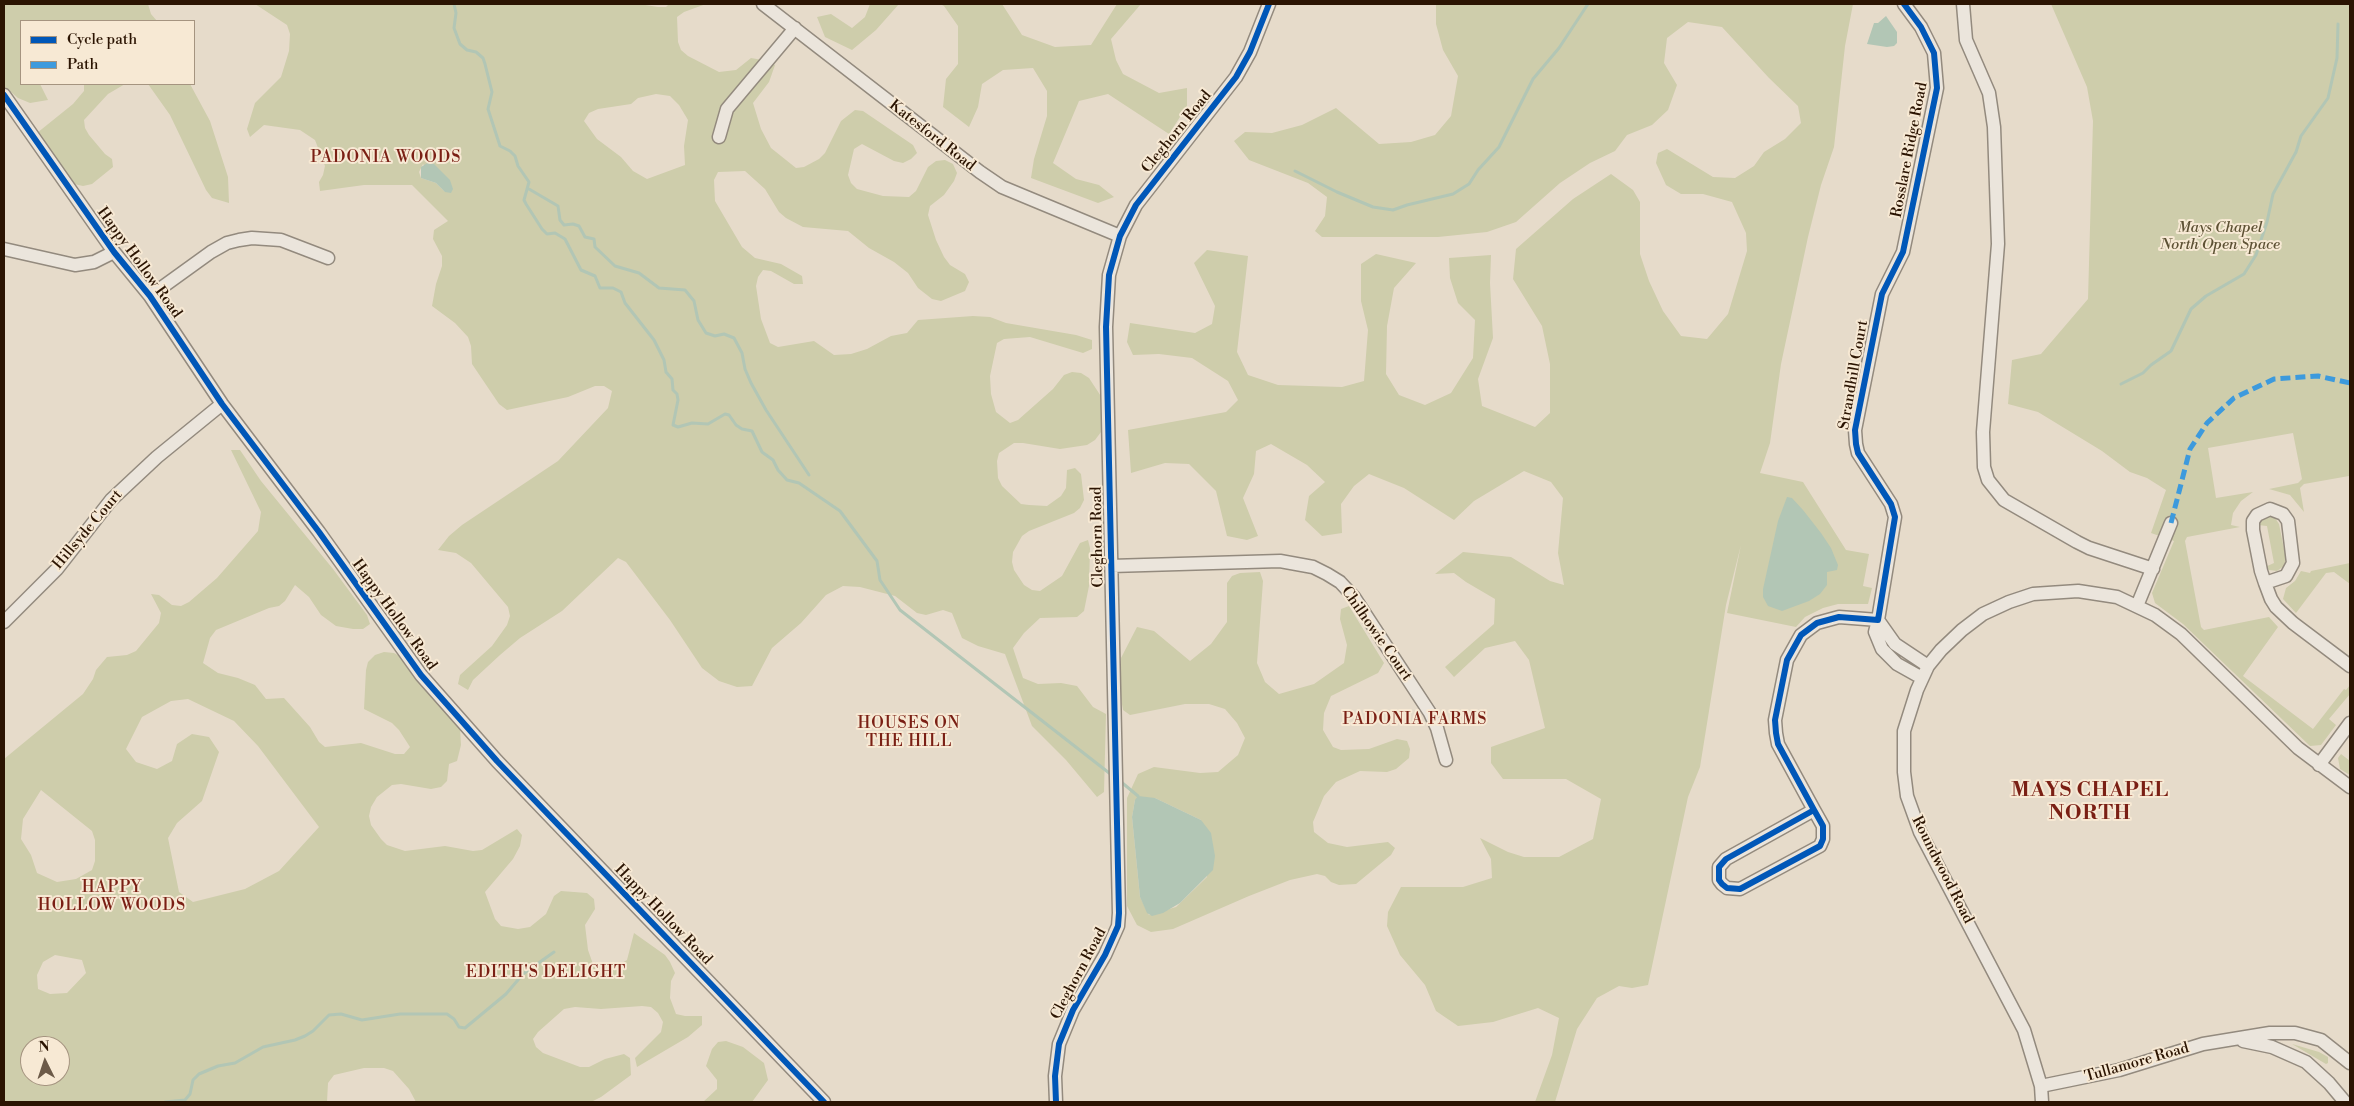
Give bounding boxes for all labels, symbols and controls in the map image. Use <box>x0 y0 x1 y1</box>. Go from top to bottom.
legend <box>20 20 195 85</box>
text: Cycle path <box>67 30 137 49</box>
text: Path <box>67 55 99 74</box>
street label: Rosslare Ridge Road <box>1888 81 1932 219</box>
street label: Cleghorn Road <box>1138 87 1216 177</box>
street label: Katesford Road <box>885 97 979 175</box>
district label: PADONIA WOODS <box>309 148 463 168</box>
street label: Happy Hollow Road <box>93 204 185 322</box>
park label: Mays Chapel North Open Space <box>2160 219 2280 254</box>
street label: Strandhill Court <box>1836 319 1872 431</box>
street label: Cleghorn Road <box>1088 486 1108 588</box>
street label: Hillsyde Court <box>49 487 127 573</box>
street label: Happy Hollow Road <box>348 556 440 674</box>
street label: Chilhowie Court <box>1337 583 1415 685</box>
district label: PADONIA FARMS <box>1341 710 1489 730</box>
district label: HOUSES ON THE HILL <box>856 714 962 752</box>
district label: MAYS CHAPEL NORTH <box>2010 779 2170 826</box>
street label: Roundwood Road <box>1907 813 1977 927</box>
street label: Happy Hollow Road <box>610 861 716 969</box>
district label: HAPPY HOLLOW WOODS <box>36 878 188 916</box>
street label: Cleghorn Road <box>1047 925 1111 1023</box>
district label: EDITH'S DELIGHT <box>464 963 628 983</box>
north arrow <box>20 1036 70 1086</box>
text: N <box>38 1038 50 1056</box>
street label: Tullamore Road <box>2083 1040 2191 1086</box>

